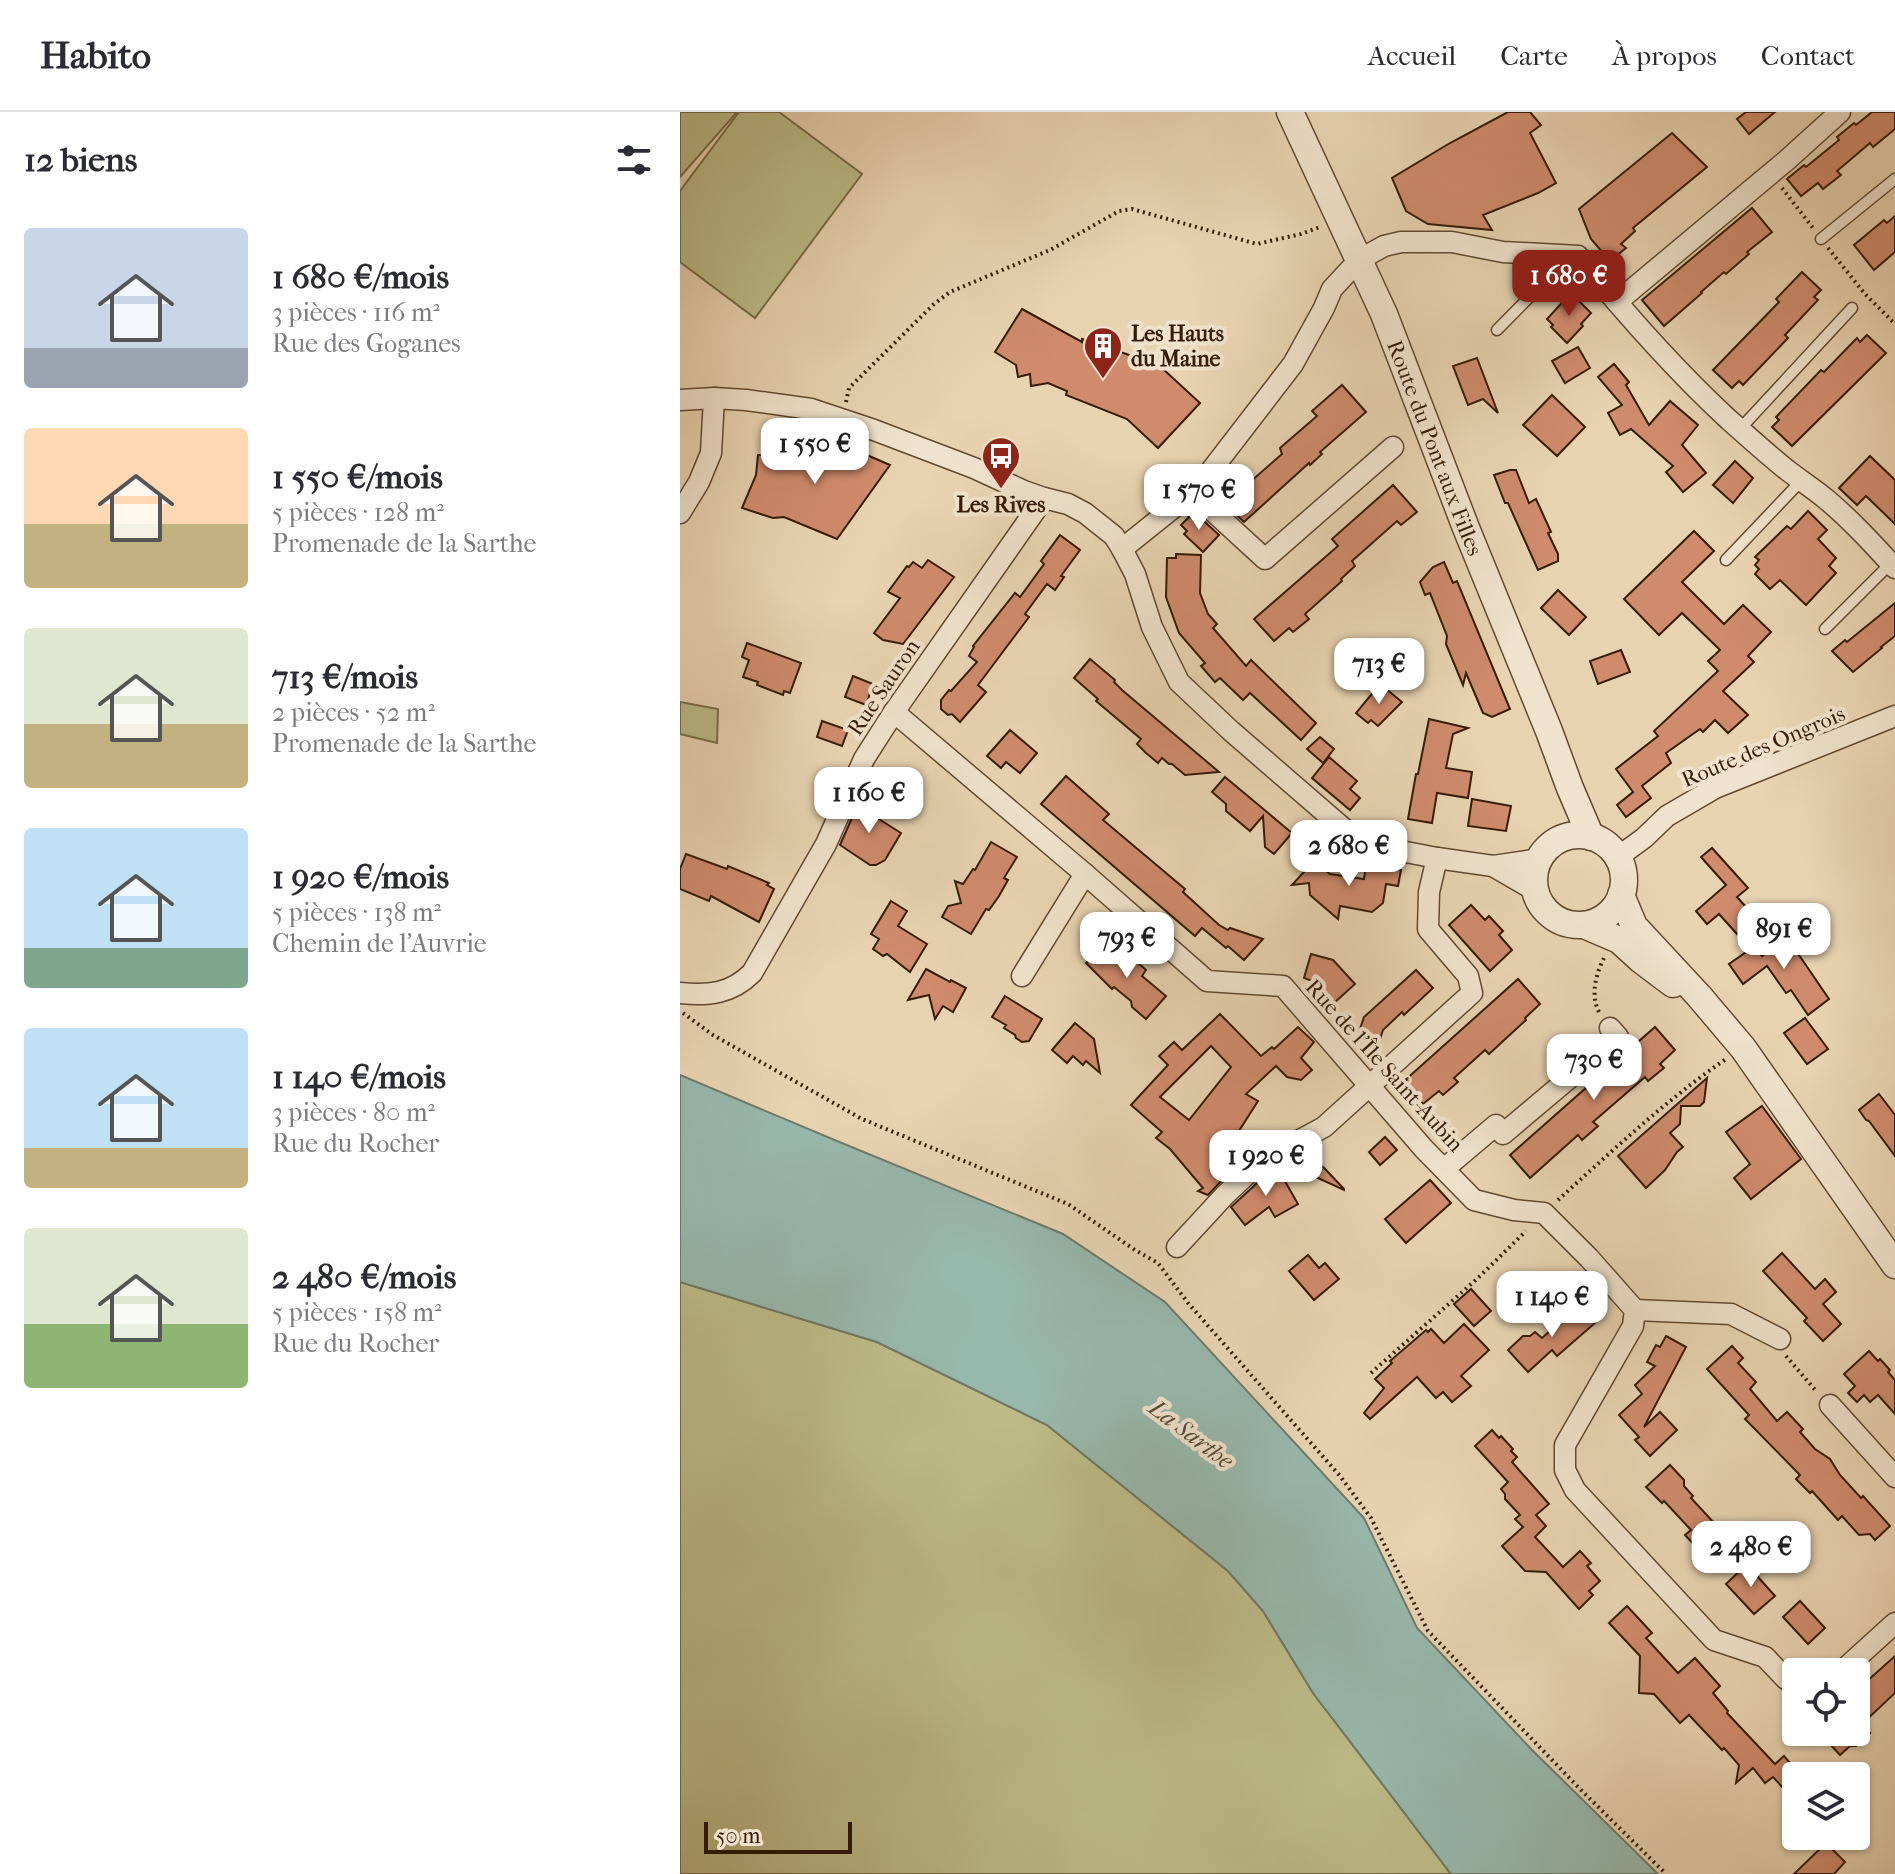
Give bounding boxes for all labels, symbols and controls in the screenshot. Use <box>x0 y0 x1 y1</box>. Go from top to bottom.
text: Habito <box>40 33 151 78</box>
text: Accueil <box>1368 39 1456 72</box>
text: Carte <box>1500 39 1568 72</box>
text: À propos <box>1612 39 1717 72</box>
text: Contact <box>1761 39 1855 72</box>
icon: filters <box>612 138 656 182</box>
text: 12 biens <box>24 140 137 180</box>
pin: 1 680 € <box>1495 250 1643 318</box>
text: 1 680 €/mois <box>272 257 449 297</box>
icon: home <box>88 260 184 356</box>
text: 1 680 € <box>1530 260 1608 291</box>
text: 3 pièces · 116 m² <box>272 297 440 328</box>
place label: Les Hauts du Maine <box>1131 321 1224 372</box>
building icon: Les Hauts du Maine <box>1082 325 1124 380</box>
text: Rue des Goganes <box>272 328 461 359</box>
street label: Route du Pont aux Filles <box>1381 337 1488 560</box>
pin: 1 550 € <box>741 418 889 486</box>
text: 1 550 € <box>779 428 851 459</box>
bus stop icon: Les Rives <box>980 435 1022 490</box>
text: 1 550 €/mois <box>272 457 443 497</box>
icon: home <box>88 460 184 556</box>
pin: 1 570 € <box>1125 464 1273 532</box>
text: 1 570 € <box>1162 474 1236 505</box>
place label: Les Rives <box>957 492 1045 518</box>
text: 5 pièces · 128 m² <box>272 497 444 528</box>
text: Promenade de la Sarthe <box>272 528 536 559</box>
street label: Rue Sauron <box>842 634 926 741</box>
pin: 713 € <box>1323 638 1435 706</box>
text: 713 € <box>1352 648 1406 679</box>
text: 713 €/mois <box>272 657 418 697</box>
icon: home <box>88 660 184 756</box>
text: 2 pièces · 52 m² <box>272 697 435 728</box>
street label: Route des Ongrois <box>1678 701 1849 793</box>
text: Promenade de la Sarthe <box>272 728 536 759</box>
pin: 1 160 € <box>795 767 943 835</box>
text: 1 160 € <box>832 777 906 808</box>
pin: 2 680 € <box>1275 820 1423 888</box>
text: 2 680 € <box>1308 830 1390 861</box>
text: 1 920 €/mois <box>272 857 449 897</box>
icon: home <box>88 860 184 956</box>
text: 5 pièces · 138 m² <box>272 897 441 928</box>
pin: 891 € <box>1728 903 1840 971</box>
pin: 793 € <box>1071 912 1183 980</box>
text: 891 € <box>1755 913 1813 944</box>
text: 793 € <box>1098 922 1156 953</box>
text: Chemin de l'Auvrie <box>272 928 487 959</box>
street label: Rue de l'Île Saint-Aubin <box>1300 973 1470 1158</box>
pin: 730 € <box>1538 1034 1650 1102</box>
text: 730 € <box>1565 1044 1623 1075</box>
text: 1 140 €/mois <box>272 1057 446 1097</box>
icon: home <box>88 1060 184 1156</box>
text: 3 pièces · 80 m² <box>272 1097 435 1128</box>
text: Rue du Rocher <box>272 1128 439 1159</box>
pin: 1 920 € <box>1192 1130 1340 1198</box>
text: 1 920 € <box>1227 1140 1305 1171</box>
text: 2 480 €/mois <box>272 1257 456 1297</box>
icon: home <box>88 1260 184 1356</box>
pin: 1 140 € <box>1478 1271 1626 1339</box>
text: 1 140 € <box>1515 1281 1589 1312</box>
text: 5 pièces · 158 m² <box>272 1297 441 1328</box>
text: Rue du Rocher <box>272 1328 439 1359</box>
water label: La Sarthe <box>1142 1392 1239 1475</box>
pin: 2 480 € <box>1677 1521 1825 1589</box>
text: 2 480 € <box>1710 1531 1792 1562</box>
map controls <box>1782 1658 1870 1850</box>
button: locate <box>1782 1658 1870 1746</box>
button: layers <box>1782 1762 1870 1850</box>
scale bar <box>704 1818 852 1854</box>
text: 50 m <box>716 1823 761 1849</box>

